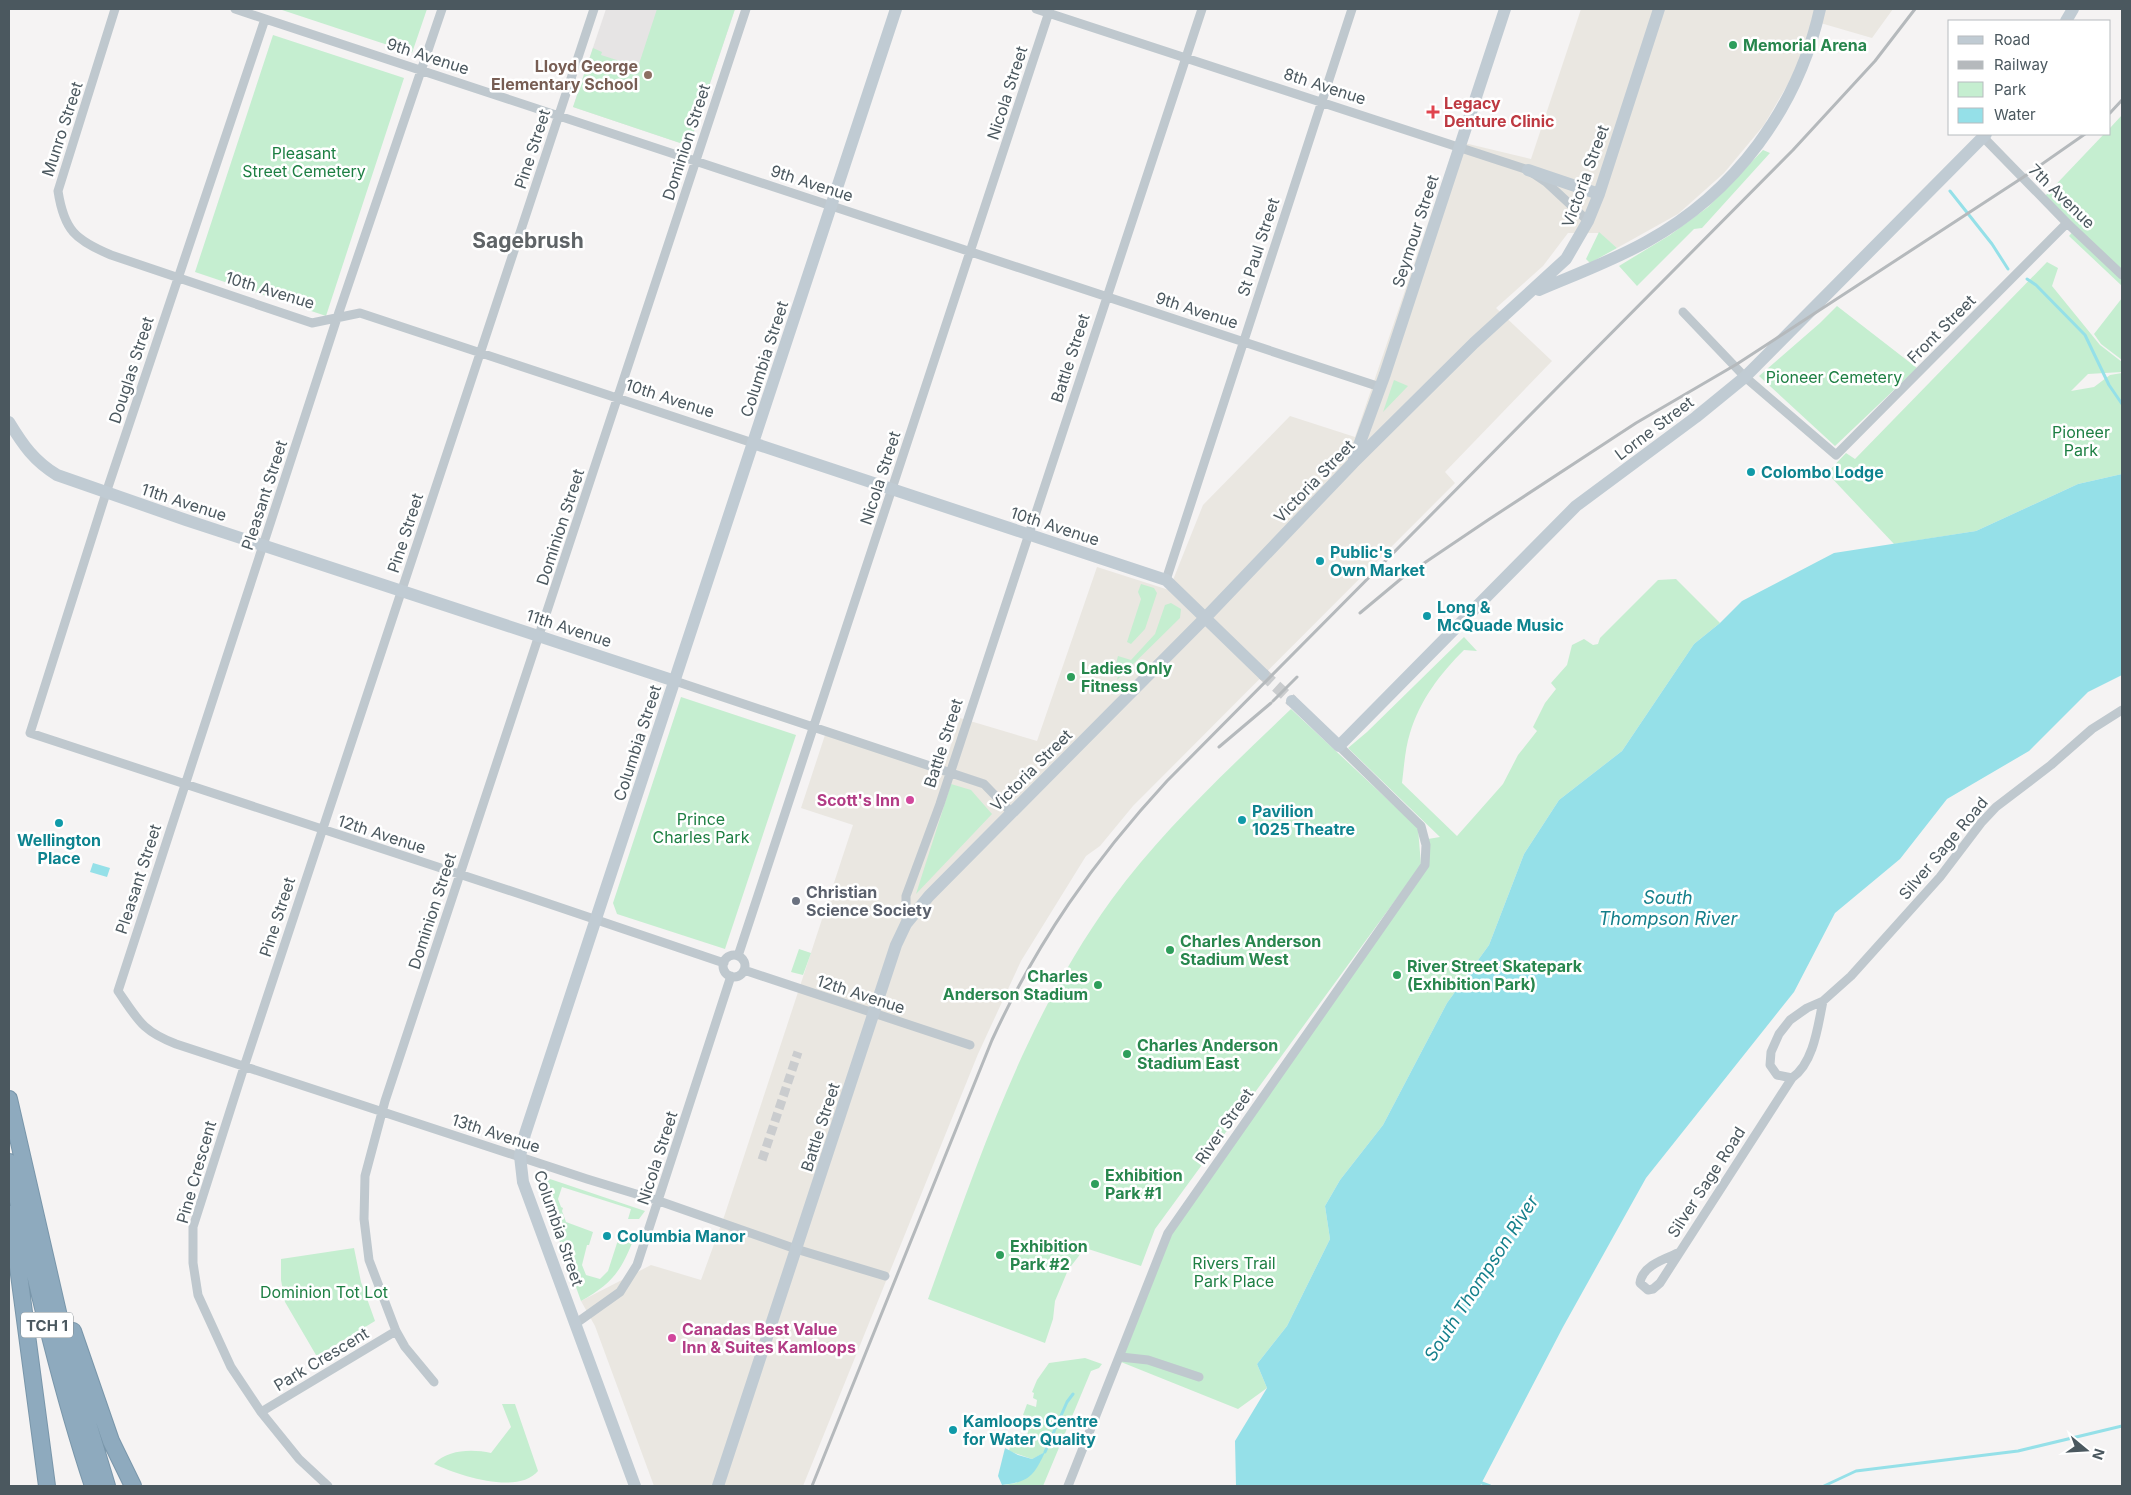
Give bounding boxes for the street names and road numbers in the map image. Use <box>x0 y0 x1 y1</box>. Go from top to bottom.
street label: 9th Avenue <box>384 33 472 79</box>
street label: Nicola Street <box>982 44 1032 142</box>
street label: 8th Avenue <box>1281 63 1369 109</box>
street label: Munro Street <box>37 79 87 179</box>
street label: Dominion Street <box>658 81 714 203</box>
street label: Pine Street <box>510 107 554 191</box>
street label: Victoria Street <box>1557 122 1613 230</box>
street label: 7th Avenue <box>2025 159 2099 233</box>
street label: 9th Avenue <box>768 160 856 206</box>
street label: Seymour Street <box>1387 172 1443 290</box>
street label: St Paul Street <box>1233 195 1283 299</box>
street label: 10th Avenue <box>223 267 317 313</box>
street label: 9th Avenue <box>1153 287 1241 333</box>
street label: Front Street <box>1903 291 1979 367</box>
street label: Columbia Street <box>736 298 792 420</box>
street label: Battle Street <box>1046 311 1094 405</box>
street label: Douglas Street <box>104 314 158 426</box>
street label: 10th Avenue <box>623 374 717 422</box>
street label: Lorne Street <box>1611 392 1697 464</box>
street label: Nicola Street <box>855 429 905 527</box>
street label: Victoria Street <box>1269 435 1359 527</box>
street label: Pleasant Street <box>237 438 291 552</box>
street label: Dominion Street <box>532 466 588 588</box>
street label: 11th Avenue <box>139 479 229 525</box>
street label: Pine Street <box>383 491 427 575</box>
street label: 10th Avenue <box>1008 502 1102 550</box>
street label: 11th Avenue <box>524 605 614 651</box>
street label: Columbia Street <box>609 682 665 804</box>
street label: Battle Street <box>919 696 967 790</box>
street label: Victoria Street <box>986 725 1076 815</box>
street label: Silver Sage Road <box>1894 793 1992 903</box>
street label: 12th Avenue <box>335 810 429 858</box>
street label: Pleasant Street <box>111 822 165 936</box>
street label: Dominion Street <box>404 850 460 972</box>
street label: Pine Street <box>255 875 299 959</box>
street label: 12th Avenue <box>814 970 908 1018</box>
street label: Battle Street <box>796 1080 844 1174</box>
street label: River Street <box>1191 1084 1257 1168</box>
street label: 13th Avenue <box>449 1109 543 1157</box>
street label: Nicola Street <box>632 1109 682 1207</box>
street label: Pine Crescent <box>172 1118 220 1226</box>
street label: Silver Sage Road <box>1663 1123 1749 1241</box>
street label: Columbia Street <box>530 1168 588 1288</box>
road number: TCH 1 <box>21 1312 73 1338</box>
street label: Park Crescent <box>270 1323 372 1395</box>

